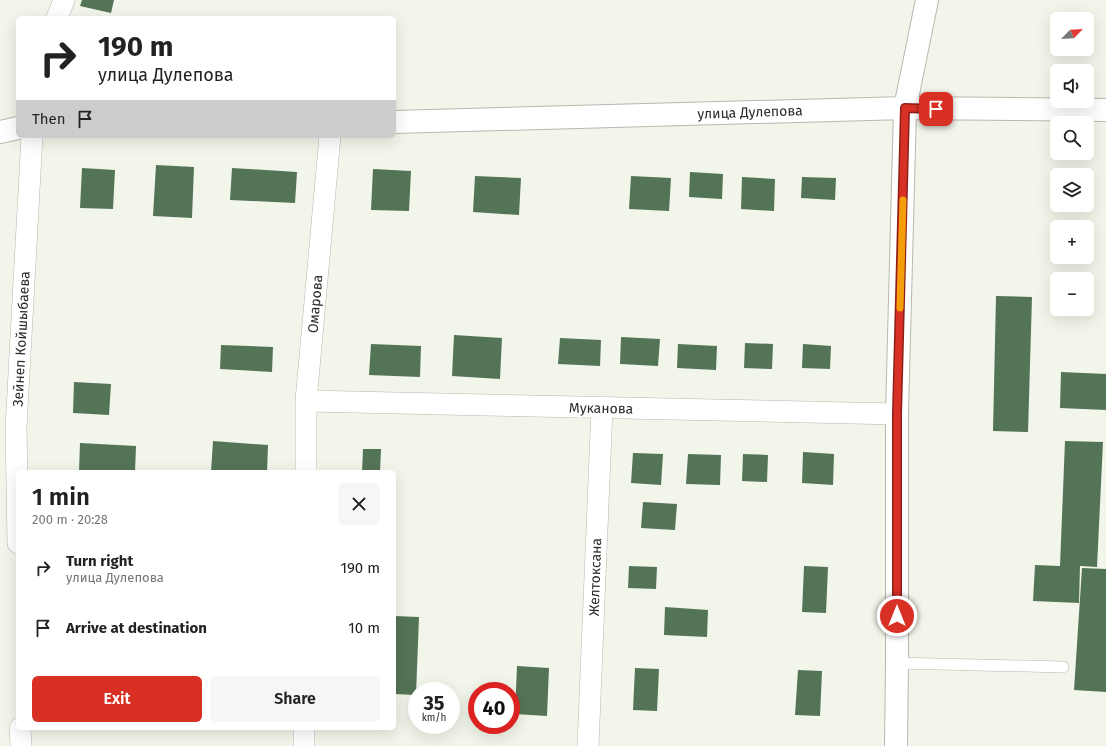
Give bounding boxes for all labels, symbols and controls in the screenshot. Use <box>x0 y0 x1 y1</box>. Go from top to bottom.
north arrow <box>1050 12 1094 56</box>
map controls <box>1050 12 1094 316</box>
text: 190 m <box>98 30 173 63</box>
icon: right <box>32 32 84 84</box>
text: улица Дулепова <box>98 64 234 86</box>
button: sound <box>1050 64 1094 108</box>
pin <box>919 92 953 126</box>
icon: arrive <box>925 98 947 120</box>
street label: улица Дулепова <box>697 102 803 123</box>
icon: arrive <box>74 108 96 130</box>
text: Then <box>32 110 66 128</box>
button: search <box>1050 116 1094 160</box>
button: layers <box>1050 168 1094 212</box>
button: + <box>1050 220 1094 264</box>
street label: Зейнеп Койшыбаева <box>9 271 34 407</box>
button: − <box>1050 272 1094 316</box>
street label: Омарова <box>304 274 327 334</box>
street label: Муканова <box>569 399 633 418</box>
text: 1 min <box>32 483 90 511</box>
button: close <box>338 483 380 525</box>
text: 200 m · 20:28 <box>32 512 108 527</box>
street label: Желтоксана <box>586 538 605 616</box>
text: Turn right <box>66 552 133 570</box>
icon: right <box>32 557 54 579</box>
text: 190 m <box>340 559 380 577</box>
text: улица Дулепова <box>66 570 164 585</box>
position arrow <box>876 595 918 637</box>
icon: arrive <box>32 617 54 639</box>
text: Arrive at destination <box>66 619 207 637</box>
text: 10 m <box>348 619 380 637</box>
button: Exit <box>32 676 202 722</box>
button: Share <box>210 676 380 722</box>
speed limit sign: 40 <box>468 682 520 734</box>
text: 35 <box>423 691 445 715</box>
text: km/h <box>422 712 446 724</box>

